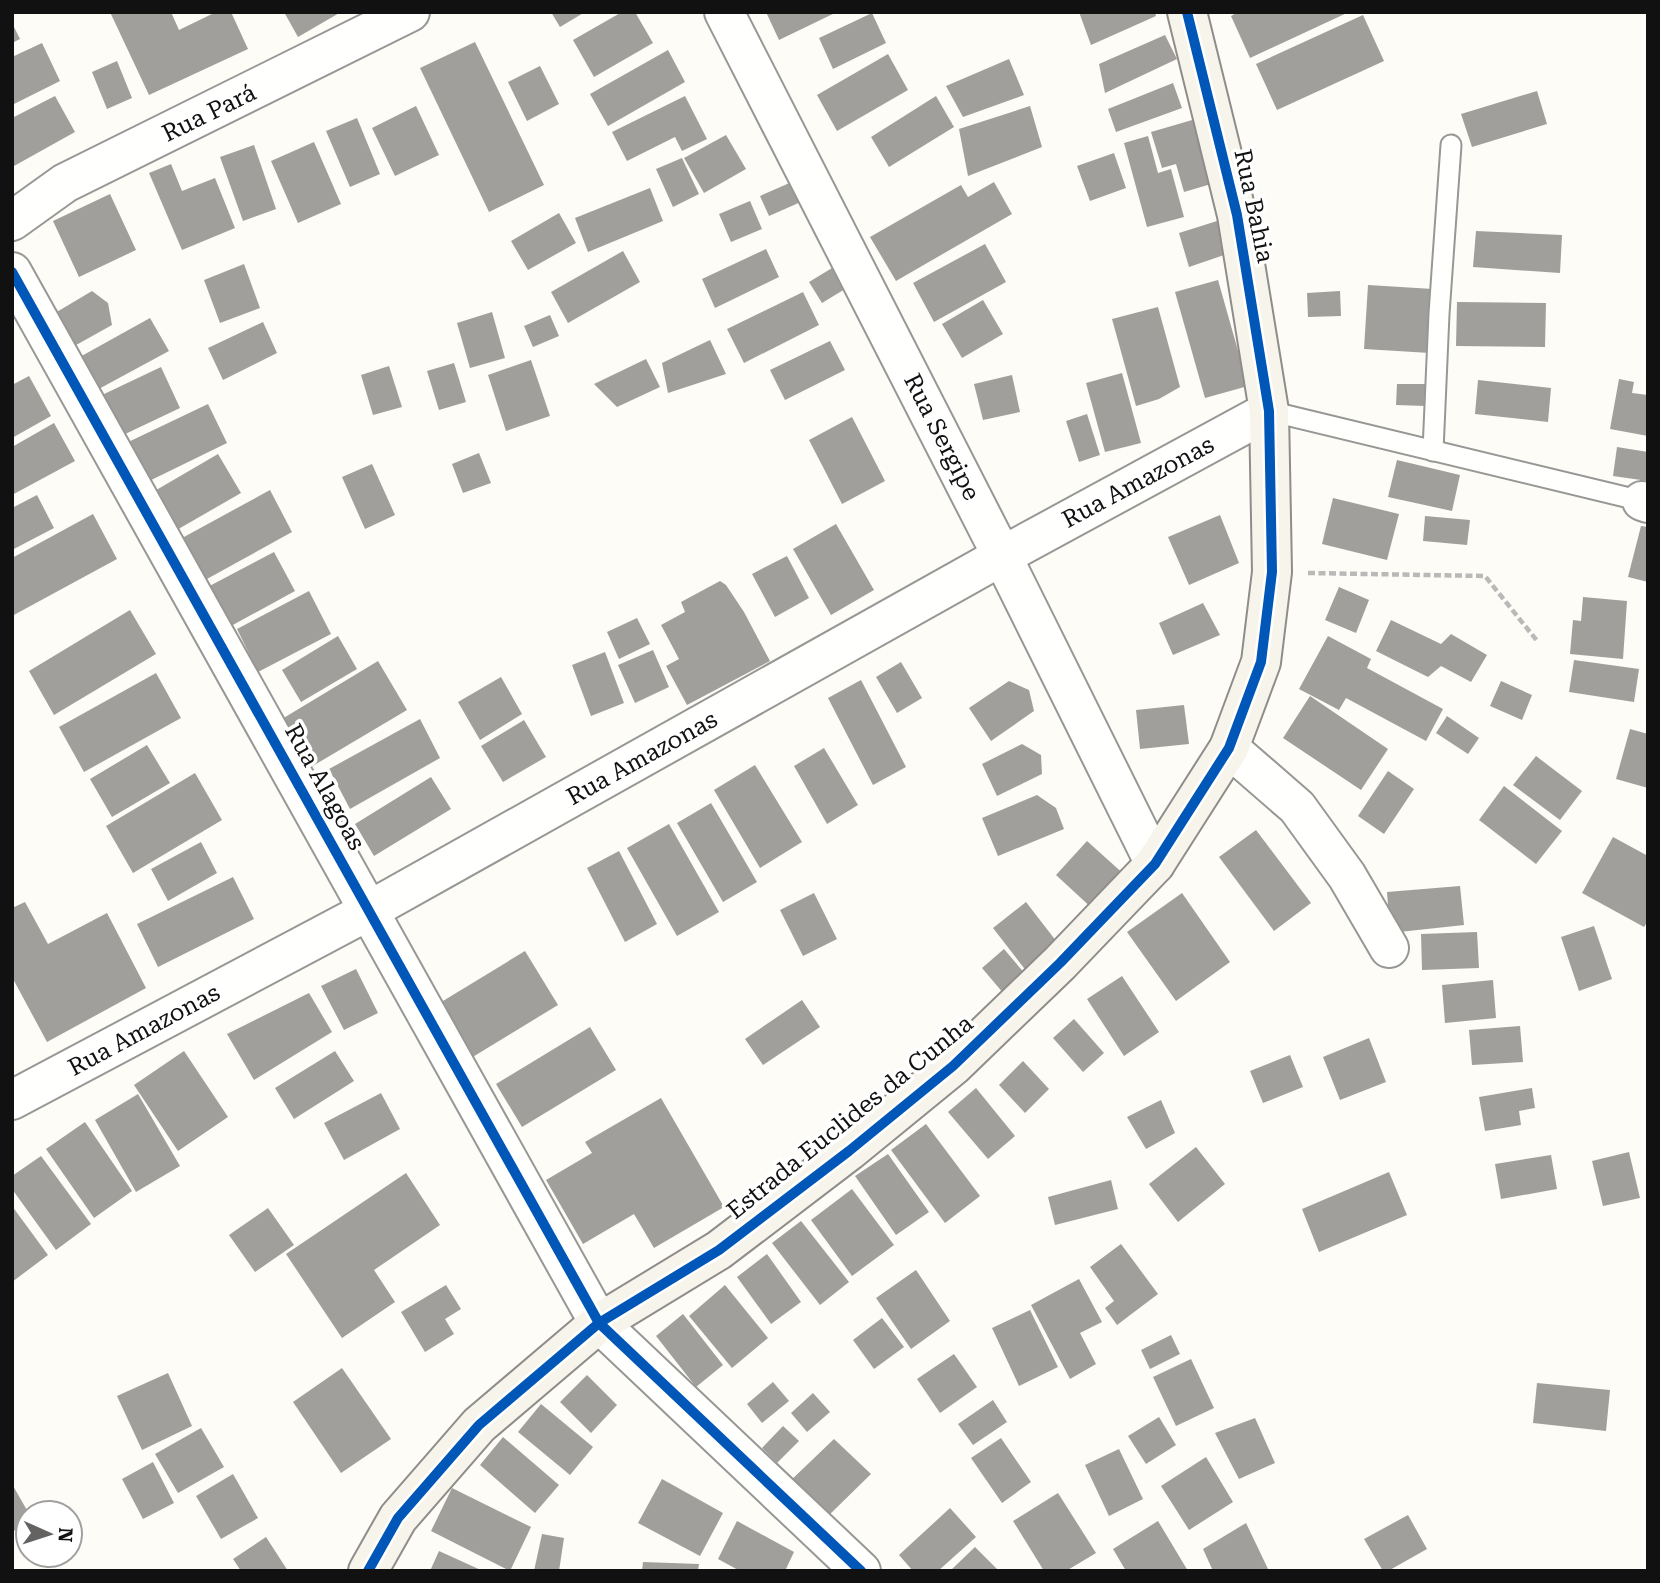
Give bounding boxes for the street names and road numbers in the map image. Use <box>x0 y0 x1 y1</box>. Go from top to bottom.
street label: Rua Pará <box>158 78 260 148</box>
street label: Rua Bahia <box>1228 147 1280 265</box>
street label: Rua Sergipe <box>898 369 986 505</box>
street label: Rua Amazonas <box>1057 430 1219 534</box>
street label: Rua Amazonas <box>562 705 722 811</box>
street label: Rua Alagoas <box>279 719 371 855</box>
street label: Rua Amazonas <box>63 978 225 1082</box>
street label: Estrada Euclides da Cunha <box>722 1009 978 1225</box>

